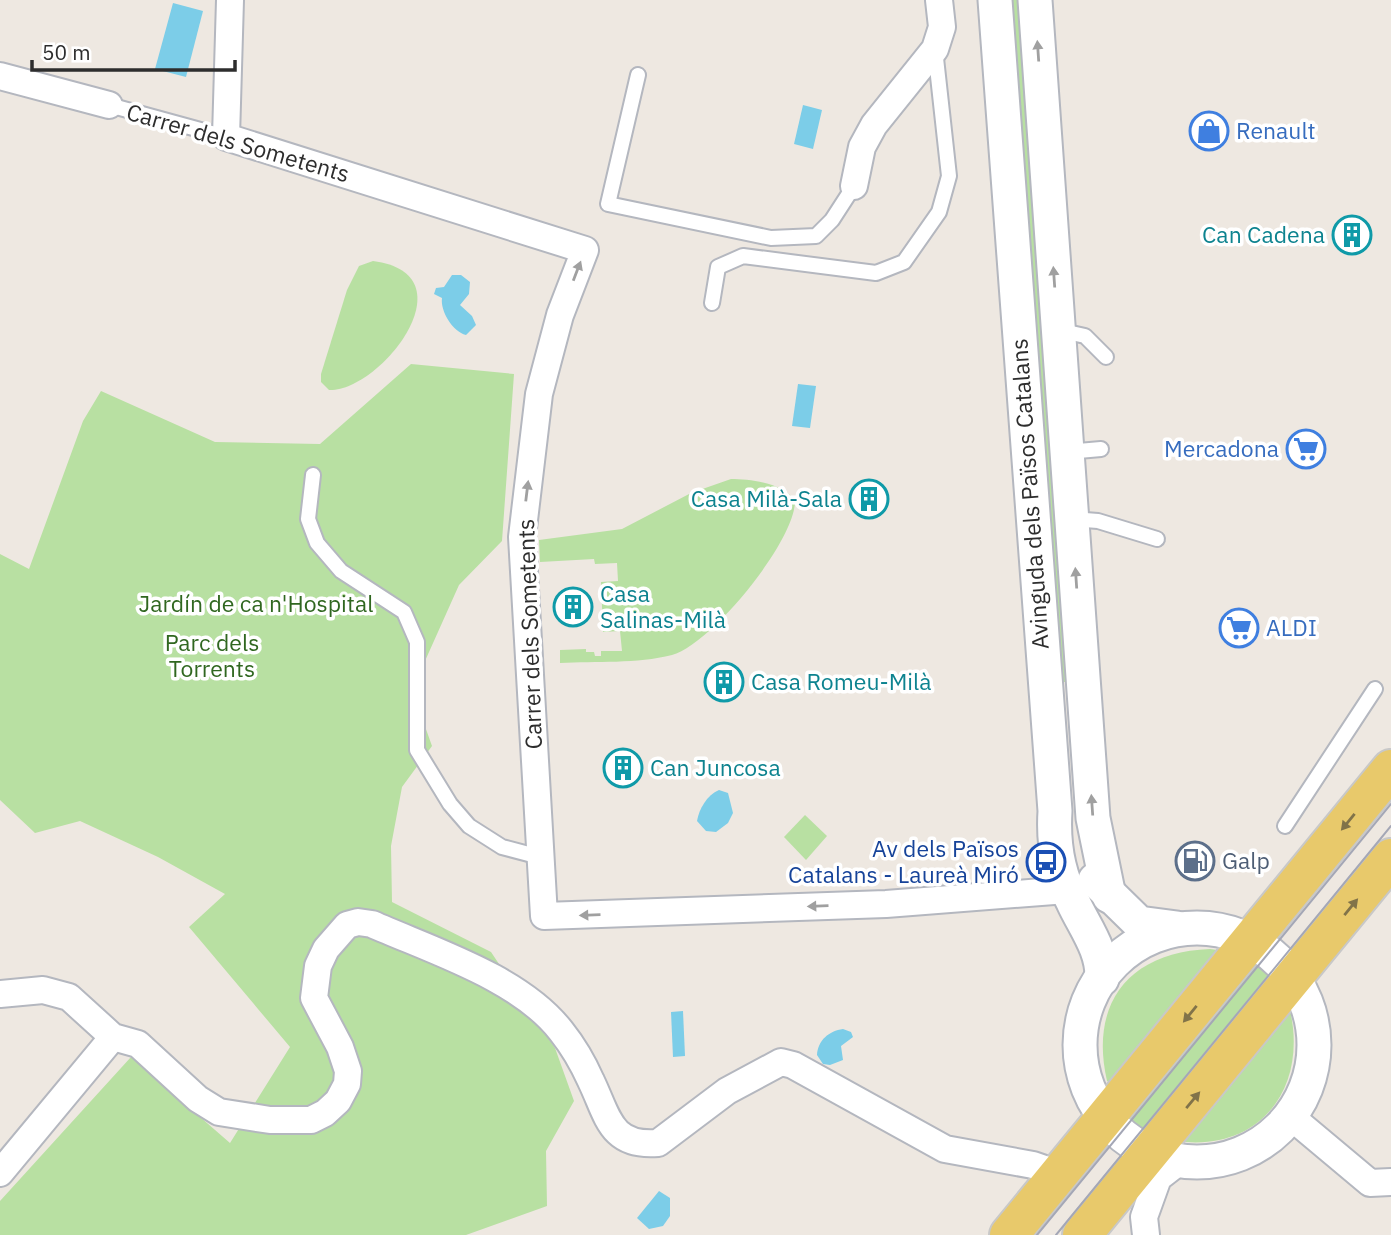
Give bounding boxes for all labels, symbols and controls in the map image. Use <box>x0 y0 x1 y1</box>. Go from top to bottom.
scale bar <box>32 28 234 72</box>
text: 50 m <box>42 38 91 66</box>
one-way arrow <box>1032 39 1043 61</box>
street label: Carrer dels Sometents <box>123 96 353 188</box>
shop icon: Renault <box>1188 110 1230 152</box>
place label: Renault <box>1236 115 1316 145</box>
building icon: Can Cadena <box>1331 214 1373 256</box>
place label: Can Cadena <box>1202 219 1325 249</box>
one-way arrow <box>572 260 583 281</box>
one-way arrow <box>1049 266 1060 288</box>
street label: Avinguda dels Països Catalans <box>1003 338 1055 651</box>
supermarket icon: Mercadona <box>1285 428 1327 470</box>
place label: Mercadona <box>1164 433 1279 463</box>
building icon: Casa Milà-Sala <box>848 478 890 520</box>
one-way arrow <box>522 480 533 502</box>
place label: Casa Milà-Sala <box>691 483 842 513</box>
street label: Carrer dels Sometents <box>510 518 548 750</box>
one-way arrow <box>1070 566 1081 588</box>
place label: Casa Salinas-Milà <box>600 578 726 634</box>
building icon: Casa Salinas-Milà <box>552 586 594 628</box>
park label: Jardín de ca n'Hospital <box>139 588 373 618</box>
supermarket icon: ALDI <box>1218 607 1260 649</box>
place label: ALDI <box>1266 612 1317 642</box>
park label: Parc dels Torrents <box>165 627 259 683</box>
building icon: Casa Romeu-Milà <box>703 661 745 703</box>
place label: Casa Romeu-Milà <box>751 666 932 696</box>
building icon: Can Juncosa <box>602 747 644 789</box>
place label: Can Juncosa <box>650 752 781 782</box>
one-way arrow <box>1086 793 1097 815</box>
one-way arrow <box>1341 814 1356 831</box>
place label: Av dels Països Catalans - Laureà Miró <box>788 833 1019 889</box>
fuel station icon: Galp <box>1174 840 1216 882</box>
bus stop icon: Av dels Països Catalans - Laureà Miró <box>1025 841 1067 883</box>
place label: Galp <box>1222 845 1270 875</box>
one-way arrow <box>1343 899 1358 917</box>
one-way arrow <box>806 901 828 912</box>
one-way arrow <box>579 909 601 920</box>
one-way arrow <box>1183 1006 1198 1023</box>
one-way arrow <box>1185 1091 1201 1109</box>

